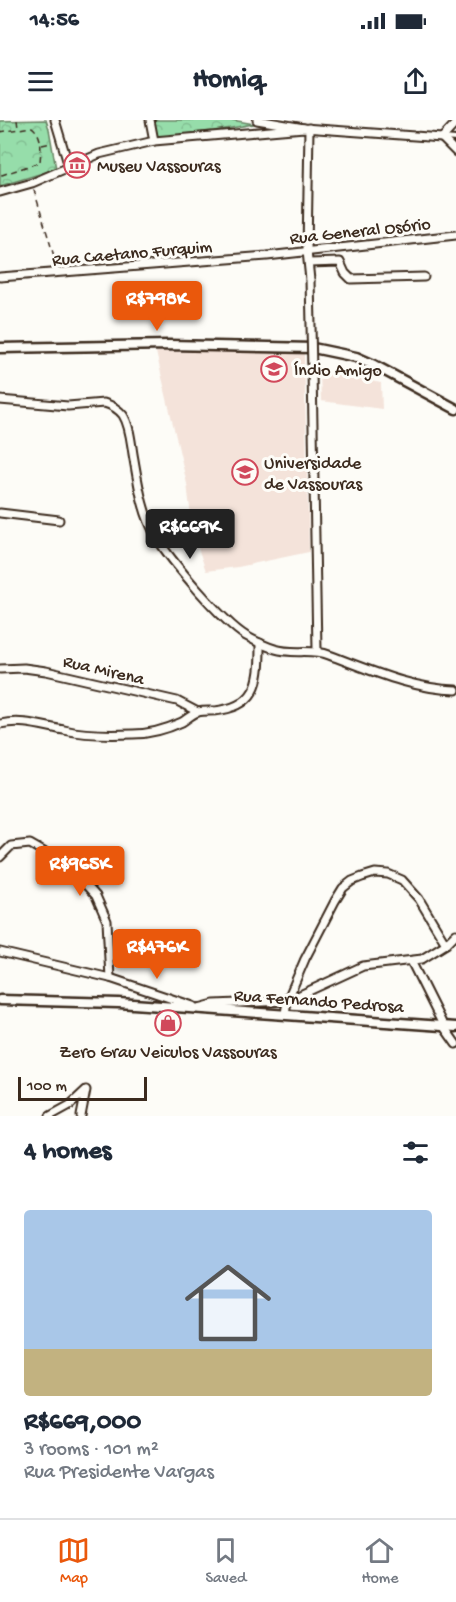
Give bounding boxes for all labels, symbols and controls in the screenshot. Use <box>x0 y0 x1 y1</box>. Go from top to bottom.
text: 14:56 <box>30 8 79 34</box>
icon: menu <box>24 65 57 98</box>
text: Homiq <box>193 65 263 97</box>
icon: share <box>399 65 432 98</box>
museum icon: Museu Vassouras <box>62 150 92 180</box>
place label: Museu Vassouras <box>97 157 222 178</box>
street label: Rua General Osório <box>289 215 432 250</box>
street label: Rua Caetano Furquim <box>51 237 213 272</box>
pin: R$798K <box>108 281 206 332</box>
text: R$798K <box>126 289 188 312</box>
school or university icon: Índio Amigo <box>259 354 289 384</box>
place label: Índio Amigo <box>294 361 382 382</box>
place label: Universidade de Vassouras <box>264 454 364 496</box>
school or university icon: Universidade de Vassouras <box>230 457 260 487</box>
pin: R$669K <box>141 509 239 560</box>
text: R$669K <box>160 517 220 540</box>
street label: Rua Mirena <box>61 652 147 691</box>
pin: R$965K <box>31 846 129 897</box>
text: R$965K <box>49 854 111 877</box>
pin: R$476K <box>108 929 206 980</box>
text: R$476K <box>127 937 187 960</box>
street label: Rua Fernando Pedrosa <box>233 986 406 1019</box>
shop icon: Zero Grau Veiculos Vassouras <box>153 1008 183 1038</box>
place label: Zero Grau Veiculos Vassouras <box>59 1043 278 1064</box>
scale bar <box>18 1074 147 1102</box>
text: 100 m <box>27 1078 67 1097</box>
icon: filters <box>399 1136 432 1169</box>
text: 4 homes <box>24 1137 111 1168</box>
icon: home <box>174 1249 282 1357</box>
text: R$669,000 <box>24 1408 141 1439</box>
text: 3 rooms · 101 m² <box>24 1439 159 1462</box>
text: Rua Presidente Vargas <box>24 1462 214 1485</box>
tab: Map <box>57 1534 90 1589</box>
tab: Saved <box>205 1534 246 1589</box>
tab: Home <box>361 1534 398 1589</box>

